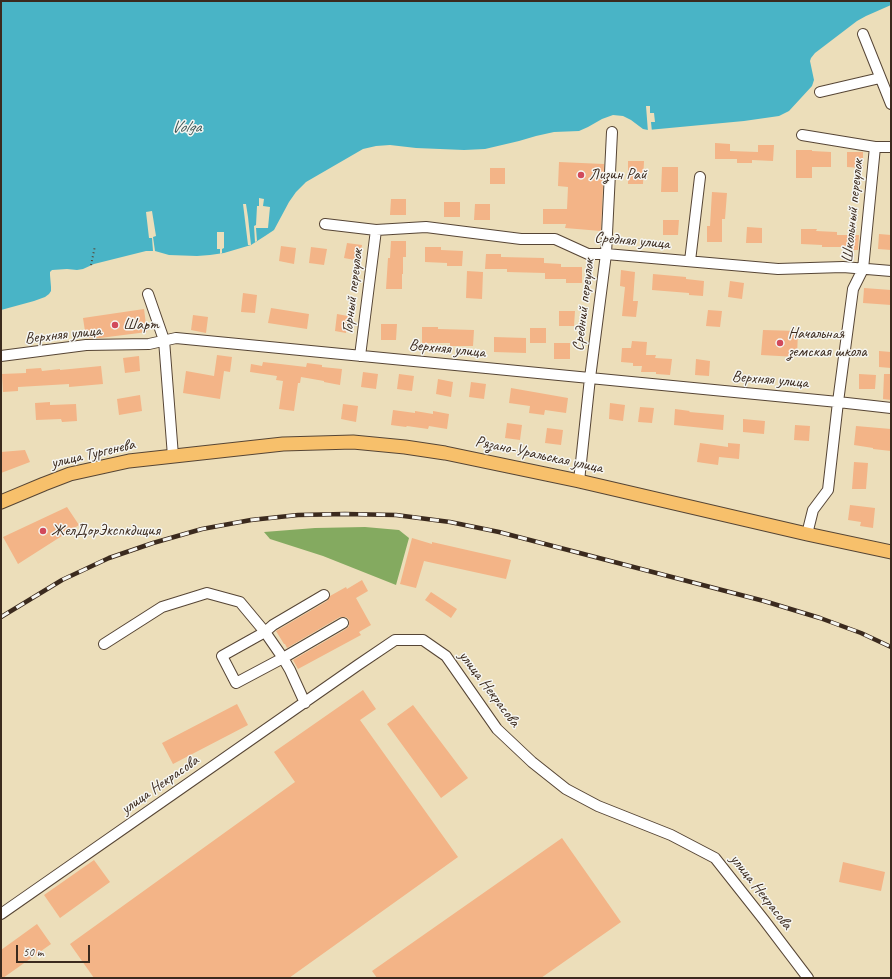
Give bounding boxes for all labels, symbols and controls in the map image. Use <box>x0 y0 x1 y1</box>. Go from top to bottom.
water label: Volga <box>171 118 201 138</box>
street label: Школьный переулок <box>838 158 868 264</box>
place label: Лизин Рай <box>589 165 647 185</box>
marker: Лизин Рай <box>576 170 586 180</box>
street label: Средняя улица <box>593 228 671 254</box>
street label: Горный переулок <box>338 248 368 334</box>
street label: Средний переулок <box>569 258 599 352</box>
place label: Шарт <box>123 315 159 335</box>
marker: Шарт <box>110 320 120 330</box>
street label: Верхняя улица <box>24 321 102 349</box>
place label: Начальная земская школа <box>788 324 867 362</box>
street label: Верхняя улица <box>408 335 486 363</box>
marker: Начальная земская школа <box>775 338 785 348</box>
street label: Верхняя улица <box>731 367 809 393</box>
street label: Рязано-Уральская улица <box>473 432 605 478</box>
street label: улица Тургенева <box>49 435 137 473</box>
place label: ЖелДорЭкспкдиция <box>51 521 160 541</box>
marker: ЖелДорЭкспкдиция <box>38 526 48 536</box>
street label: улица Некрасова <box>454 647 524 731</box>
street label: улица Некрасова <box>117 751 203 819</box>
street label: улица Некрасова <box>726 850 796 934</box>
scale bar <box>18 937 92 963</box>
text: 50 m <box>23 944 43 960</box>

